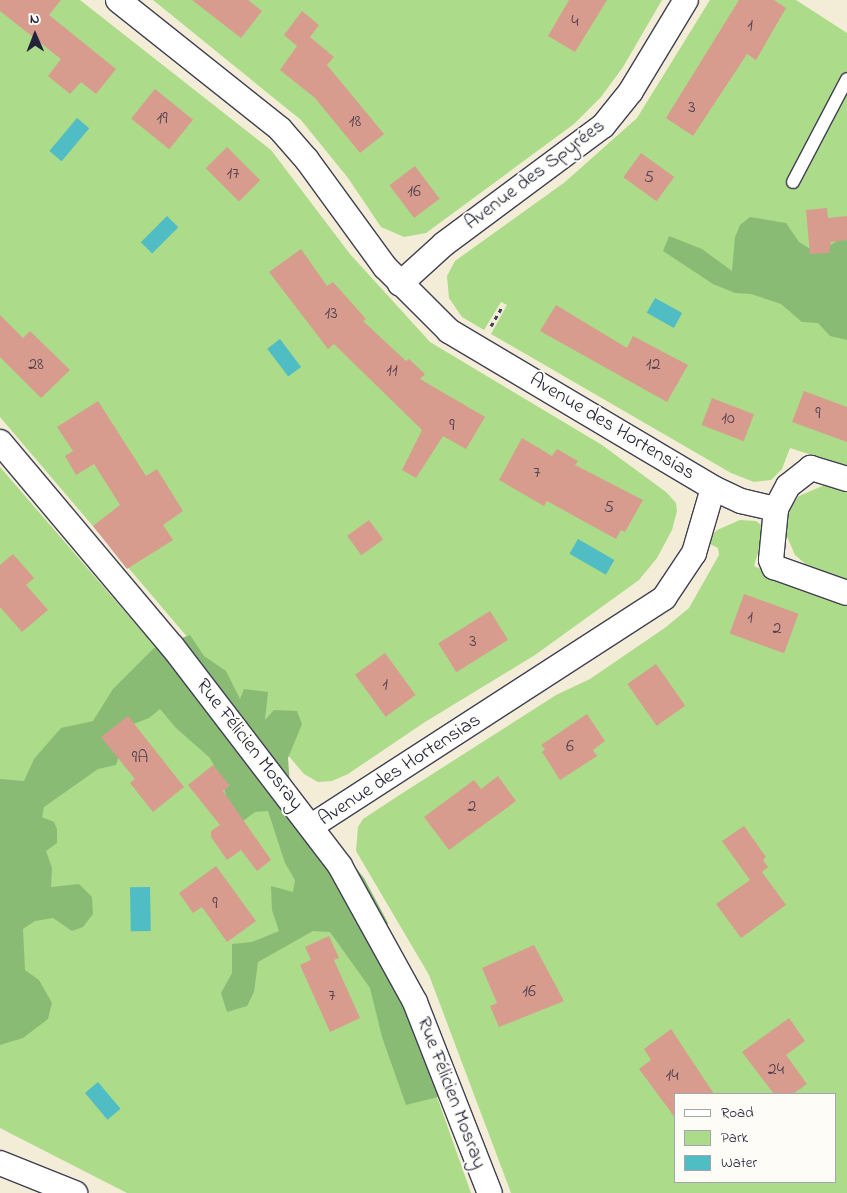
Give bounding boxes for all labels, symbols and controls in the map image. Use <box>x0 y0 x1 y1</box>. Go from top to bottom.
text: N <box>30 9 40 30</box>
north arrow <box>10 10 60 60</box>
house number: 4 <box>571 11 579 33</box>
house number: 1 <box>747 15 753 37</box>
house number: 3 <box>688 97 696 119</box>
house number: 19 <box>156 108 168 130</box>
house number: 18 <box>349 111 361 133</box>
street label: Avenue des Spyrées <box>460 114 610 236</box>
house number: 17 <box>226 163 240 185</box>
house number: 5 <box>644 167 654 189</box>
house number: 16 <box>407 181 421 203</box>
house number: 13 <box>324 303 338 325</box>
house number: 28 <box>28 354 44 376</box>
house number: 12 <box>646 354 660 376</box>
house number: 11 <box>386 360 398 382</box>
street label: Avenue des Hortensias <box>525 368 699 486</box>
house number: 9 <box>815 403 821 425</box>
house number: 10 <box>721 408 735 430</box>
house number: 9 <box>449 415 455 437</box>
house number: 7 <box>533 462 541 484</box>
house number: 5 <box>604 497 614 519</box>
house number: 1 <box>747 607 753 629</box>
house number: 2 <box>773 618 781 640</box>
house number: 3 <box>469 631 477 653</box>
street label: Rue Félicien Mosray <box>190 674 308 816</box>
house number: 1 <box>382 674 388 696</box>
street label: Avenue des Hortensias <box>314 709 486 831</box>
house number: 6 <box>566 736 574 758</box>
house number: 9A <box>132 747 148 769</box>
house number: 2 <box>468 796 476 818</box>
house number: 9 <box>212 893 218 915</box>
house number: 16 <box>522 981 536 1003</box>
house number: 7 <box>328 985 336 1007</box>
street label: Rue Félicien Mosray <box>411 1014 491 1172</box>
house number: 24 <box>768 1059 784 1081</box>
house number: 14 <box>665 1065 679 1087</box>
legend <box>674 1093 837 1183</box>
text: Road <box>721 1102 754 1124</box>
text: Park <box>721 1127 748 1149</box>
text: Water <box>721 1152 757 1174</box>

